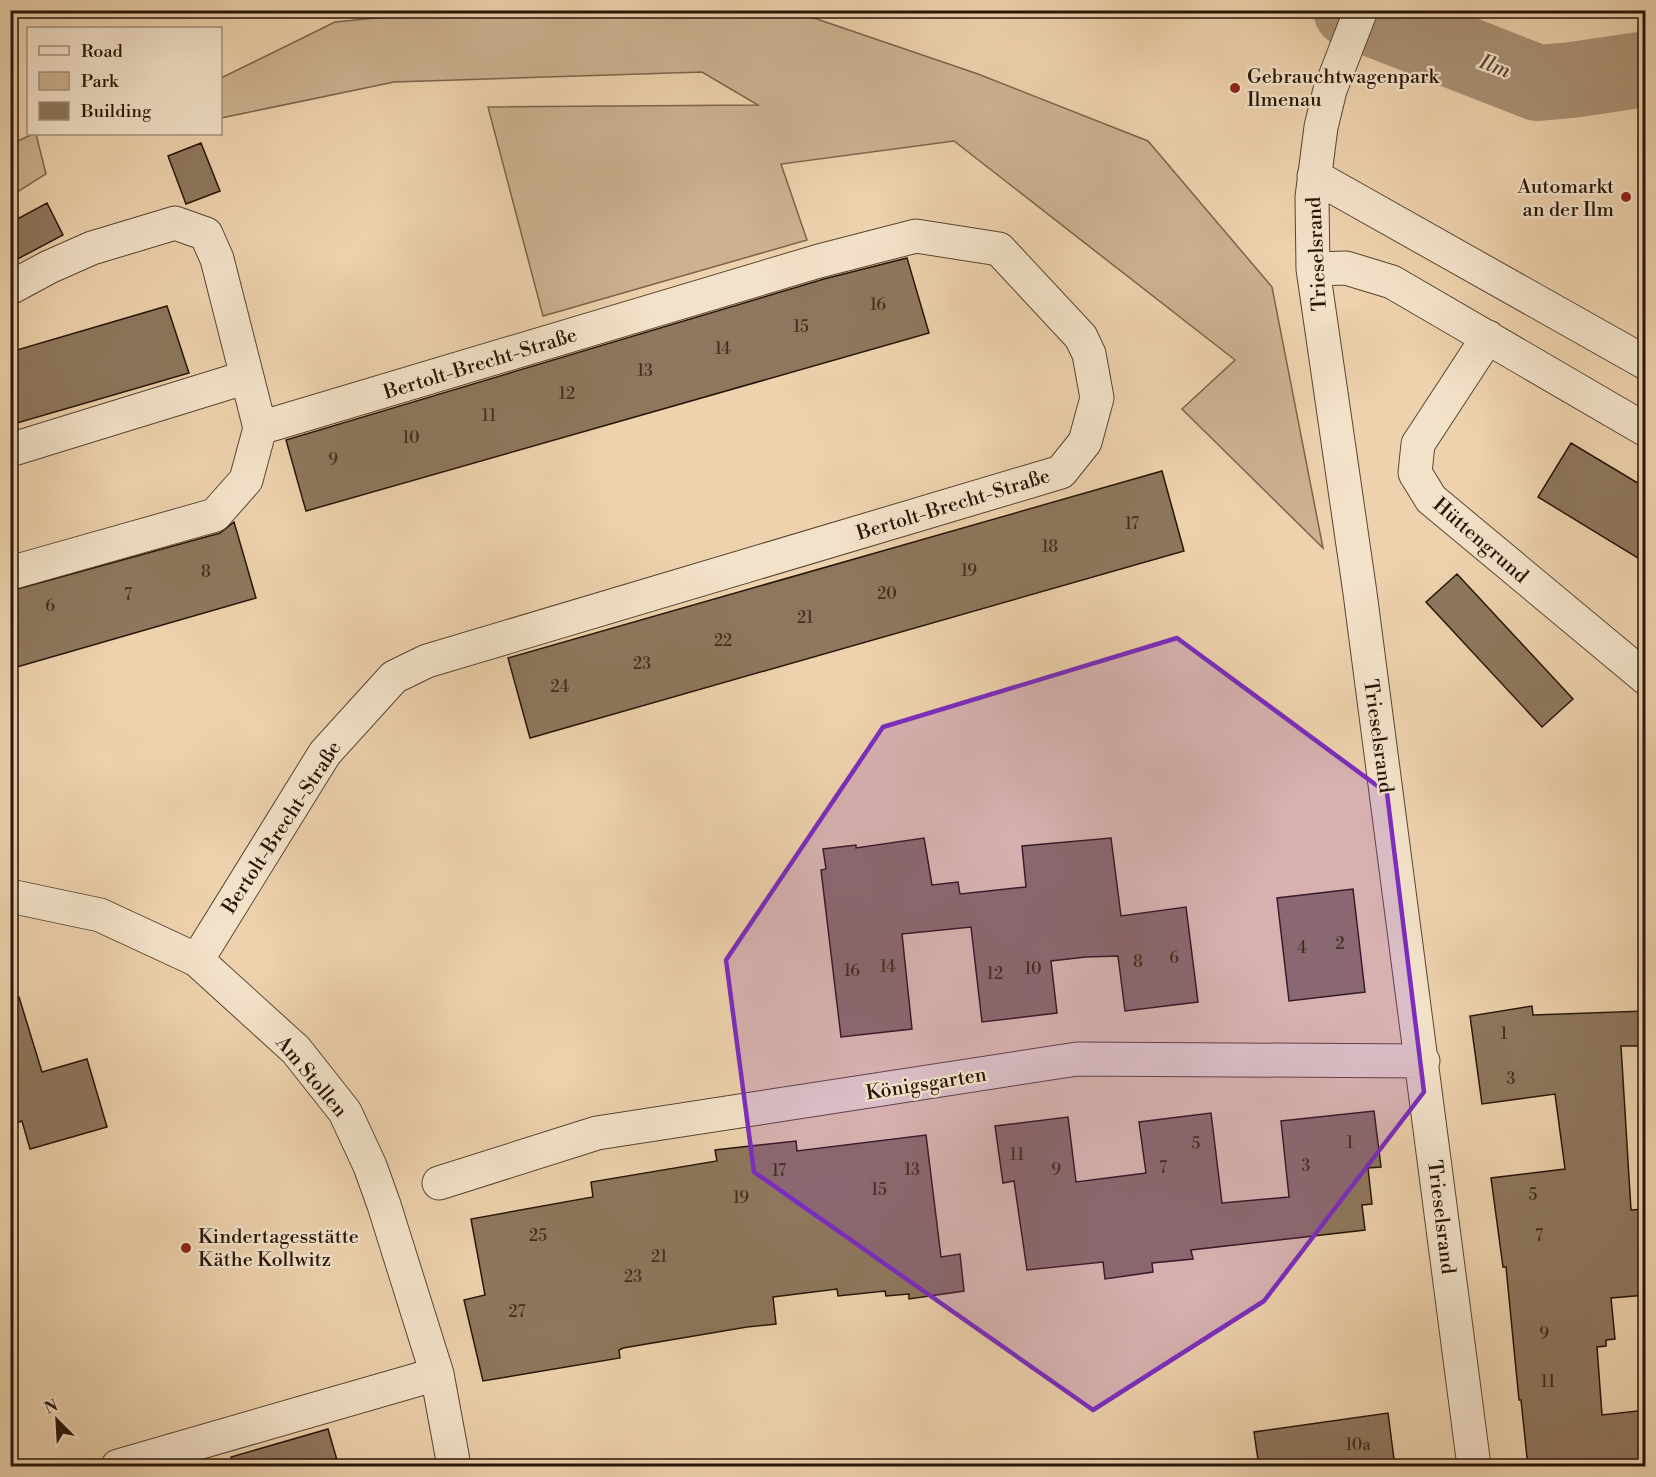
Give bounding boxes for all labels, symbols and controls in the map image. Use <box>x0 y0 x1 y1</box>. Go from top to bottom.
legend <box>27 27 222 135</box>
text: Road <box>81 40 124 63</box>
water label: Ilm <box>1474 49 1515 85</box>
place label: Gebrauchtwagenpark Ilmenau <box>1247 65 1440 113</box>
text: Park <box>81 70 120 93</box>
marker: Gebrauchtwagenpark Ilmenau <box>1228 81 1242 95</box>
text: Building <box>80 100 152 123</box>
place label: Automarkt an der Ilm <box>1516 175 1614 223</box>
marker: Automarkt an der Ilm <box>1619 190 1633 204</box>
street label: Trieselsrand <box>1302 195 1333 312</box>
house number: 16 <box>870 295 886 315</box>
house number: 15 <box>793 317 809 337</box>
street label: Bertolt-Brecht-Straße <box>380 323 580 406</box>
house number: 14 <box>715 339 731 359</box>
house number: 13 <box>637 361 653 381</box>
house number: 12 <box>559 384 575 404</box>
house number: 11 <box>482 406 496 426</box>
house number: 10 <box>403 428 420 448</box>
house number: 9 <box>328 450 338 470</box>
street label: Bertolt-Brecht-Straße <box>853 464 1053 547</box>
street label: Hüttengrund <box>1427 493 1533 590</box>
house number: 17 <box>1125 514 1139 534</box>
house number: 18 <box>1042 537 1058 557</box>
house number: 19 <box>961 561 977 581</box>
house number: 8 <box>201 562 211 582</box>
house number: 20 <box>877 584 897 604</box>
house number: 7 <box>124 585 132 605</box>
house number: 6 <box>45 596 55 616</box>
house number: 21 <box>797 608 813 628</box>
house number: 22 <box>714 631 732 651</box>
house number: 23 <box>633 654 651 674</box>
house number: 24 <box>551 677 570 697</box>
street label: Trieselsrand <box>1357 678 1398 795</box>
street label: Bertolt-Brecht-Straße <box>217 737 347 920</box>
house number: 2 <box>1335 934 1345 954</box>
house number: 4 <box>1297 938 1307 958</box>
house number: 6 <box>1169 948 1179 968</box>
house number: 8 <box>1133 952 1143 972</box>
house number: 14 <box>880 957 896 977</box>
house number: 10 <box>1025 959 1042 979</box>
house number: 16 <box>844 961 860 981</box>
house number: 12 <box>987 964 1003 984</box>
house number: 1 <box>1501 1024 1508 1044</box>
street label: Am Stollen <box>269 1030 352 1123</box>
street label: Königsgarten <box>864 1063 988 1106</box>
house number: 3 <box>1507 1069 1516 1089</box>
house number: 1 <box>1347 1133 1354 1153</box>
house number: 5 <box>1192 1134 1201 1154</box>
house number: 11 <box>1010 1145 1024 1165</box>
house number: 3 <box>1302 1156 1311 1176</box>
house number: 7 <box>1159 1158 1167 1178</box>
street label: Trieselsrand <box>1421 1159 1460 1276</box>
house number: 13 <box>904 1160 920 1180</box>
house number: 9 <box>1051 1160 1061 1180</box>
house number: 17 <box>772 1161 786 1181</box>
house number: 15 <box>871 1180 887 1200</box>
house number: 5 <box>1529 1185 1538 1205</box>
house number: 19 <box>733 1188 749 1208</box>
place label: Kindertagesstätte Käthe Kollwitz <box>198 1225 359 1273</box>
house number: 25 <box>529 1226 547 1246</box>
house number: 7 <box>1535 1226 1543 1246</box>
marker: Kindertagesstätte Käthe Kollwitz <box>179 1241 193 1255</box>
house number: 21 <box>651 1247 667 1267</box>
house number: 23 <box>624 1267 642 1287</box>
house number: 27 <box>508 1302 526 1322</box>
house number: 9 <box>1539 1324 1549 1344</box>
house number: 11 <box>1541 1372 1555 1392</box>
north arrow <box>27 1390 87 1450</box>
text: N <box>41 1395 61 1419</box>
house number: 10a <box>1345 1435 1371 1455</box>

